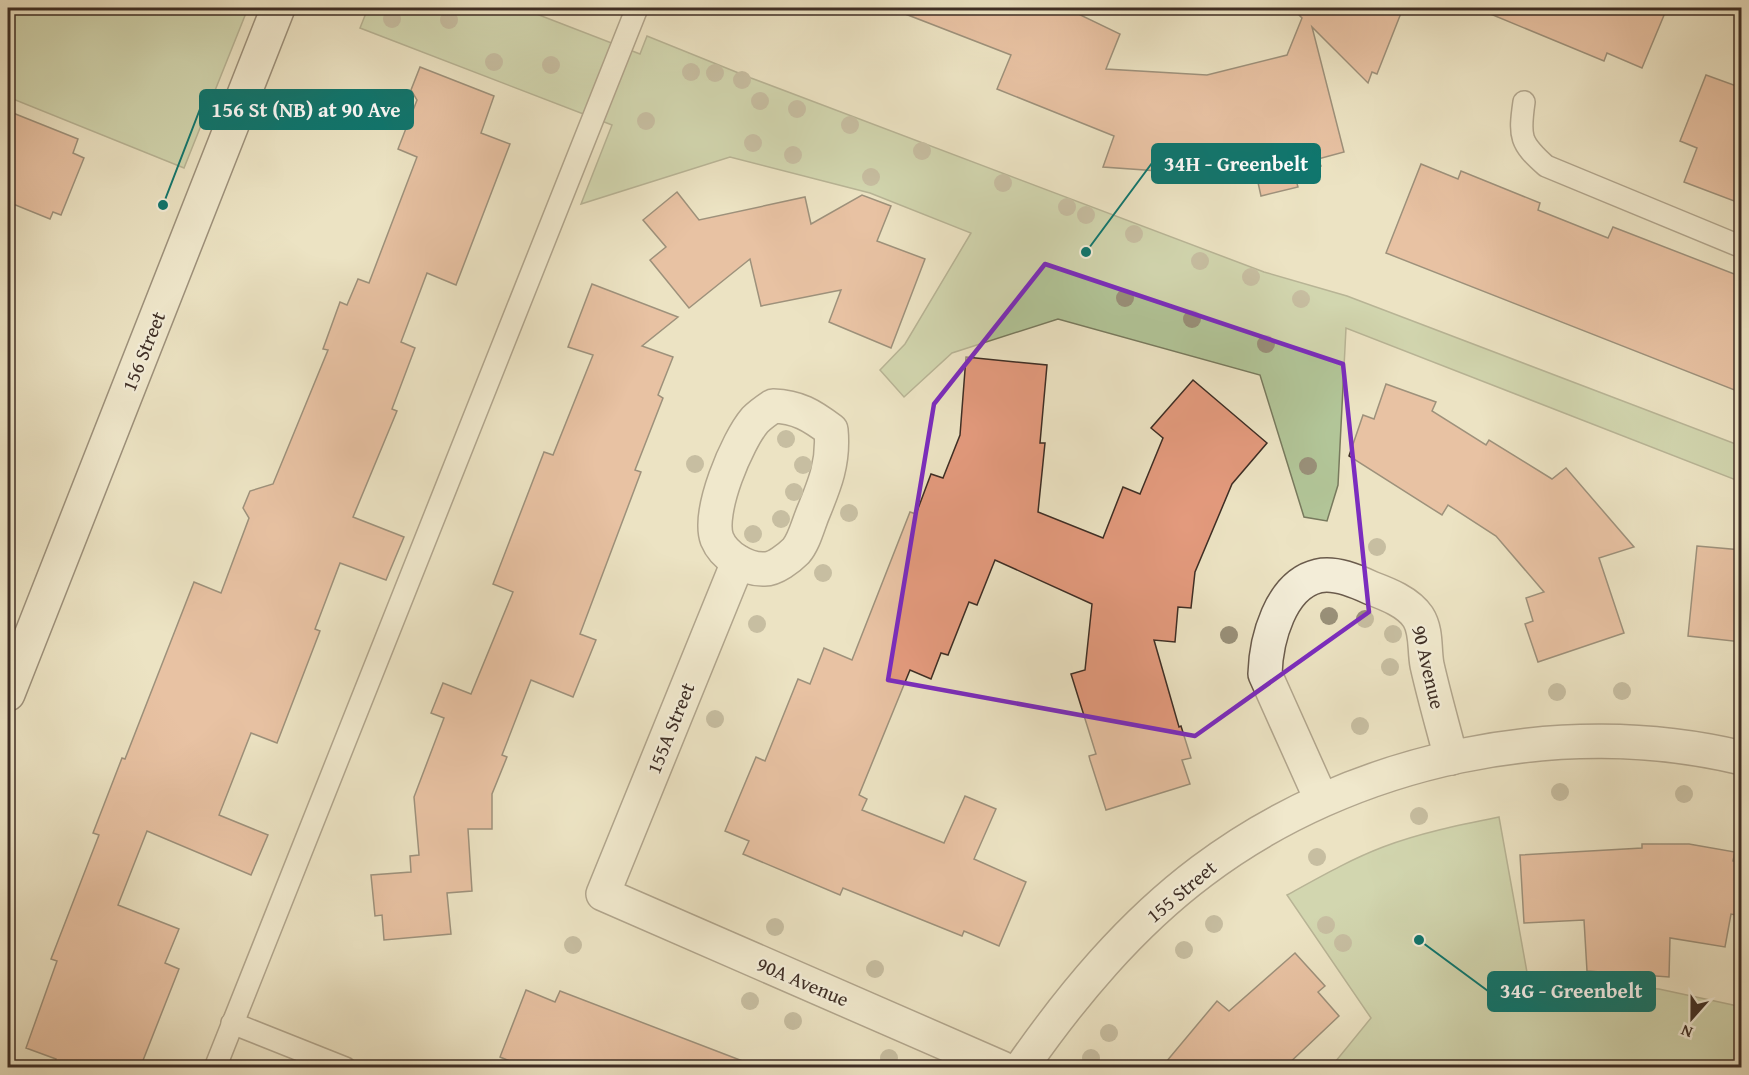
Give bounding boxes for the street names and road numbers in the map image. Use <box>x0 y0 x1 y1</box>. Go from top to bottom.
street label: 156 Street <box>114 307 172 395</box>
street label: 90 Avenue <box>1405 622 1453 712</box>
street label: 155A Street <box>639 678 701 778</box>
street label: 155 Street <box>1140 853 1222 929</box>
street label: 90A Avenue <box>753 949 853 1013</box>

